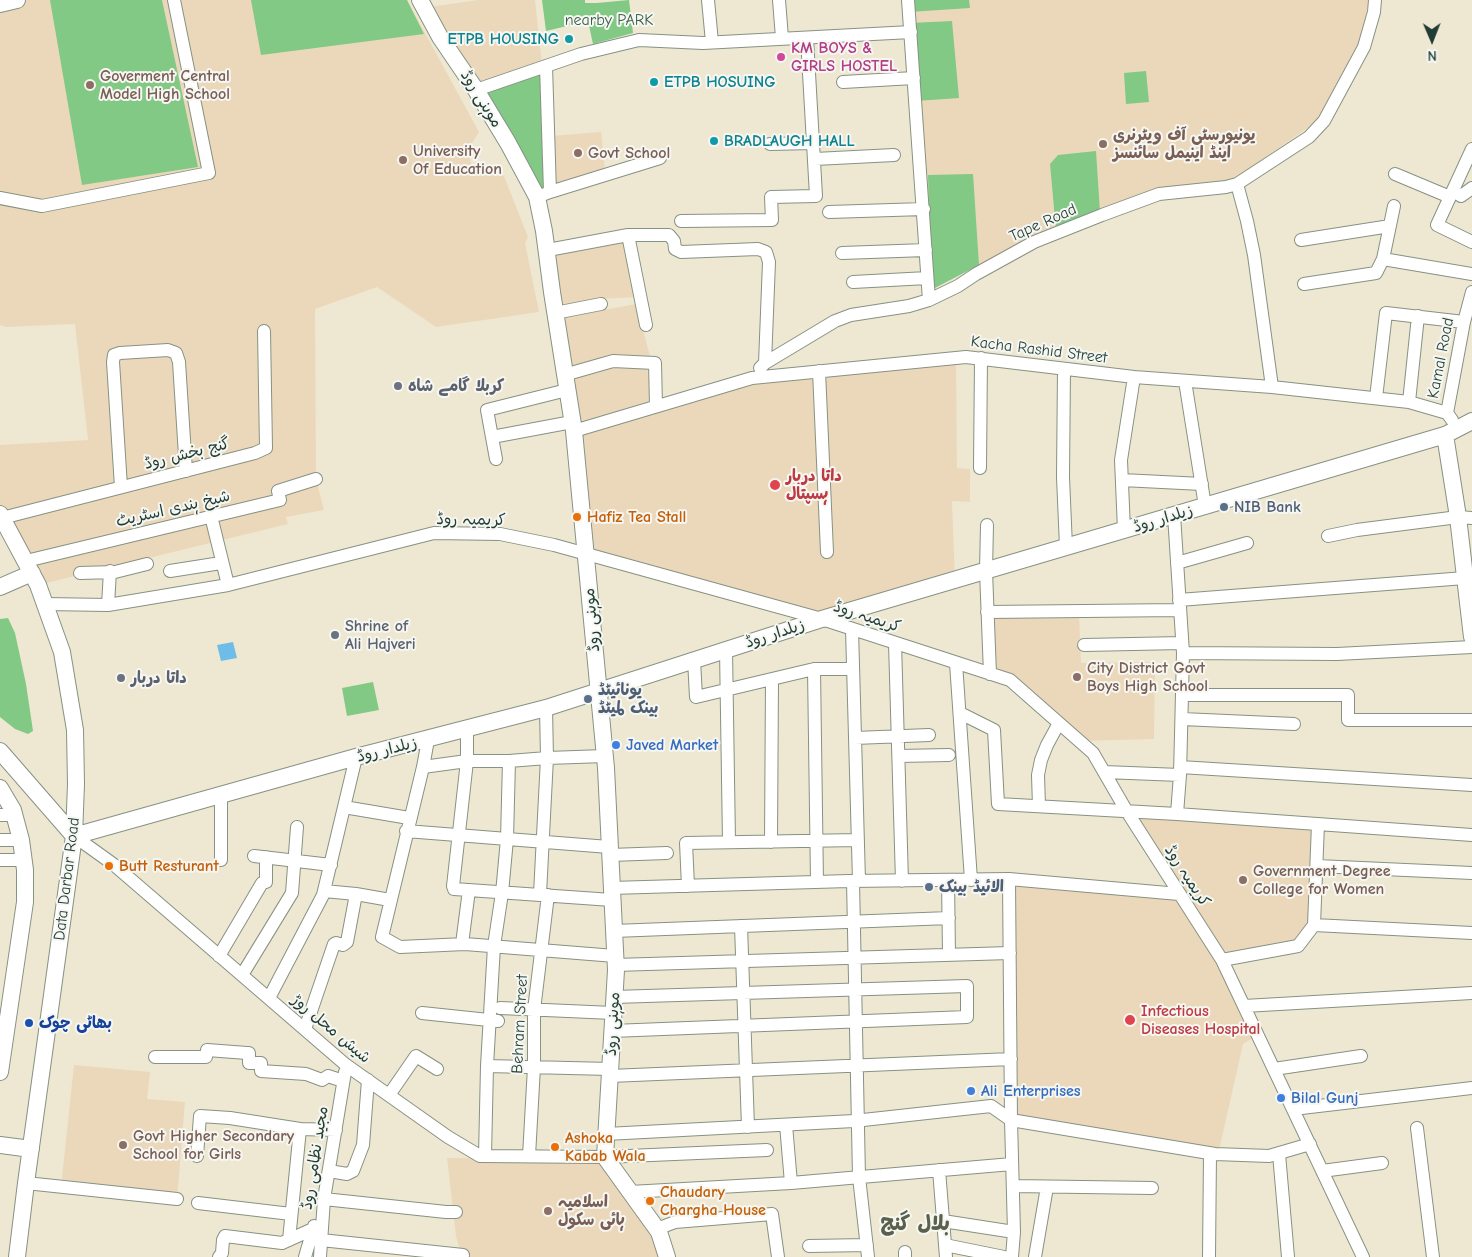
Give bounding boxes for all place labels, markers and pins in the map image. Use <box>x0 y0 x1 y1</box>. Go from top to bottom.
place label: ETPB HOUSING <box>448 29 559 49</box>
marker: ETPB HOUSING <box>563 33 575 45</box>
place label: KM BOYS & GIRLS HOSTEL <box>791 38 897 76</box>
marker: KM BOYS & GIRLS HOSTEL <box>775 51 787 63</box>
place label: Goverment Central Model High School <box>100 66 230 104</box>
place label: ETPB HOSUING <box>664 72 775 92</box>
marker: ETPB HOSUING <box>648 76 660 88</box>
marker: Goverment Central Model High School <box>84 79 96 91</box>
place label: یونیورسٹی آف ویٹرنری اینڈ اینیمل سائنسز <box>1113 125 1255 163</box>
place label: BRADLAUGH HALL <box>724 131 855 151</box>
marker: BRADLAUGH HALL <box>708 135 720 147</box>
marker: یونیورسٹی آف ویٹرنری اینڈ اینیمل سائنسز <box>1097 138 1109 150</box>
place label: University Of Education <box>413 141 502 179</box>
place label: Govt School <box>588 143 670 163</box>
marker: Govt School <box>572 147 584 159</box>
marker: University Of Education <box>397 154 409 166</box>
place label: کربلا گامے شاہ <box>408 376 504 396</box>
marker: کربلا گامے شاہ <box>392 380 404 392</box>
place label: داتا دربار ہسپتال <box>786 466 842 504</box>
marker: داتا دربار ہسپتال <box>768 478 782 492</box>
place label: NIB Bank <box>1234 497 1301 517</box>
marker: NIB Bank <box>1218 501 1230 513</box>
place label: Hafiz Tea Stall <box>587 507 686 527</box>
marker: Hafiz Tea Stall <box>571 511 583 523</box>
place label: Shrine of Ali Hajveri <box>345 616 416 654</box>
marker: Shrine of Ali Hajveri <box>329 629 341 641</box>
place label: City District Govt Boys High School <box>1087 658 1208 696</box>
place label: داتا دربار <box>131 668 187 688</box>
marker: City District Govt Boys High School <box>1071 671 1083 683</box>
marker: داتا دربار <box>115 672 127 684</box>
place label: یونائیٹڈ بینک لمیٹڈ <box>598 680 658 718</box>
marker: یونائیٹڈ بینک لمیٹڈ <box>582 693 594 705</box>
place label: Javed Market <box>626 735 718 755</box>
marker: Javed Market <box>610 739 622 751</box>
place label: Butt Resturant <box>119 856 219 876</box>
marker: Butt Resturant <box>103 860 115 872</box>
place label: Government Degree College for Women <box>1253 861 1391 899</box>
marker: Government Degree College for Women <box>1237 874 1249 886</box>
place label: الائیڈ بینک <box>939 877 1004 897</box>
marker: الائیڈ بینک <box>923 881 935 893</box>
place label: Infectious Diseases Hospital <box>1141 1001 1260 1039</box>
place label: بھاٹی چوک <box>39 1013 112 1033</box>
marker: Infectious Diseases Hospital <box>1123 1013 1137 1027</box>
marker: بھاٹی چوک <box>23 1017 35 1029</box>
place label: Ali Enterprises <box>981 1081 1081 1101</box>
marker: Ali Enterprises <box>965 1085 977 1097</box>
place label: Bilal Gunj <box>1291 1088 1358 1108</box>
marker: Bilal Gunj <box>1275 1092 1287 1104</box>
place label: Govt Higher Secondary School for Girls <box>133 1126 294 1164</box>
place label: Ashoka Kabab Wala <box>565 1128 646 1166</box>
marker: Govt Higher Secondary School for Girls <box>117 1139 129 1151</box>
marker: Ashoka Kabab Wala <box>549 1141 561 1153</box>
place label: Chaudary Chargha House <box>660 1182 766 1220</box>
place label: اسلامیہ ہائی سکول <box>558 1192 625 1230</box>
marker: Chaudary Chargha House <box>644 1195 656 1207</box>
marker: اسلامیہ ہائی سکول <box>542 1205 554 1217</box>

